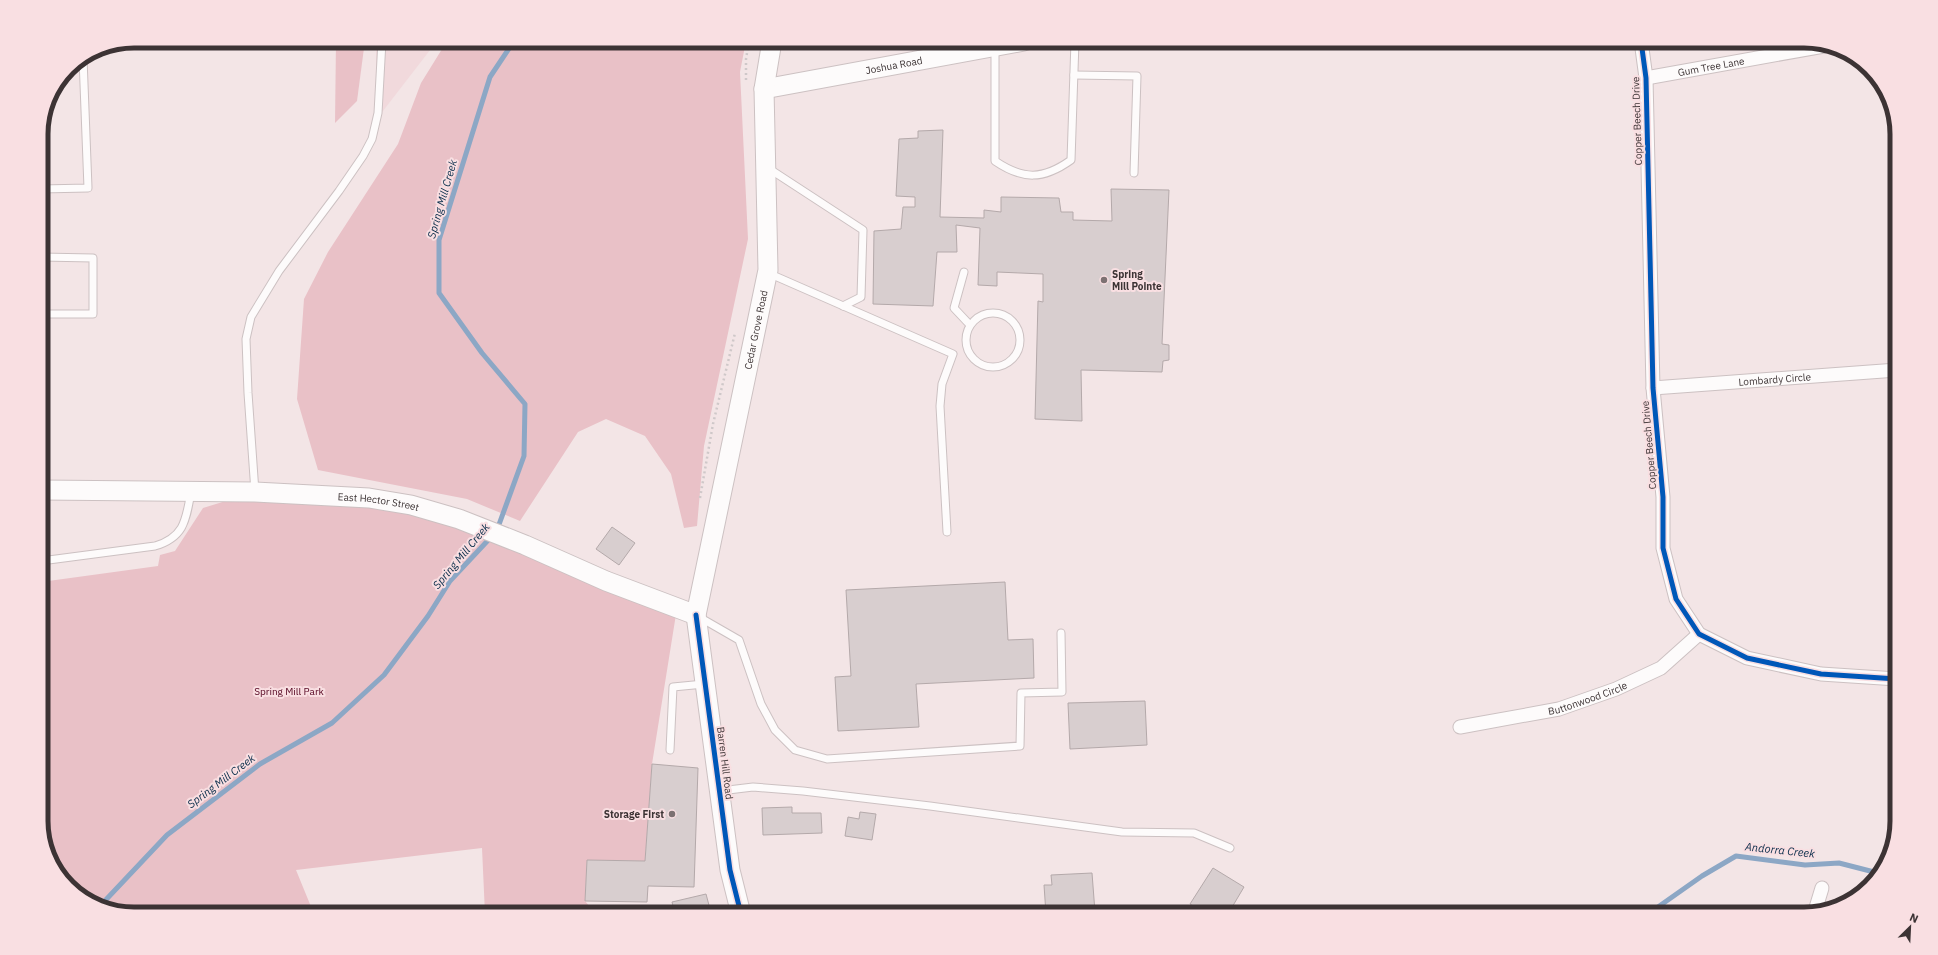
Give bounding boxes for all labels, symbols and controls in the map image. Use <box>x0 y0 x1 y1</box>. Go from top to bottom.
street label: Joshua Road <box>864 53 923 77</box>
street label: Gum Tree Lane <box>1677 54 1746 79</box>
street label: Copper Beech Drive <box>1629 76 1645 166</box>
water label: Spring Mill Creek <box>424 158 460 240</box>
place label: Spring Mill Pointe <box>1112 268 1162 293</box>
marker: Spring Mill Pointe <box>1099 275 1109 285</box>
street label: Cedar Grove Road <box>741 289 770 371</box>
street label: Lombardy Circle <box>1738 370 1812 388</box>
street label: Copper Beech Drive <box>1639 400 1659 490</box>
street label: East Hector Street <box>337 490 421 514</box>
water label: Spring Mill Creek <box>429 520 493 592</box>
street label: Buttonwood Circle <box>1547 678 1630 717</box>
park label: Spring Mill Park <box>254 685 325 698</box>
street label: Barren Hill Road <box>714 726 736 800</box>
water label: Spring Mill Creek <box>184 751 258 811</box>
place label: Storage First <box>604 808 664 821</box>
marker: Storage First <box>667 809 677 819</box>
water label: Andorra Creek <box>1743 839 1816 861</box>
north arrow <box>1890 907 1930 947</box>
text: N <box>1908 910 1921 926</box>

